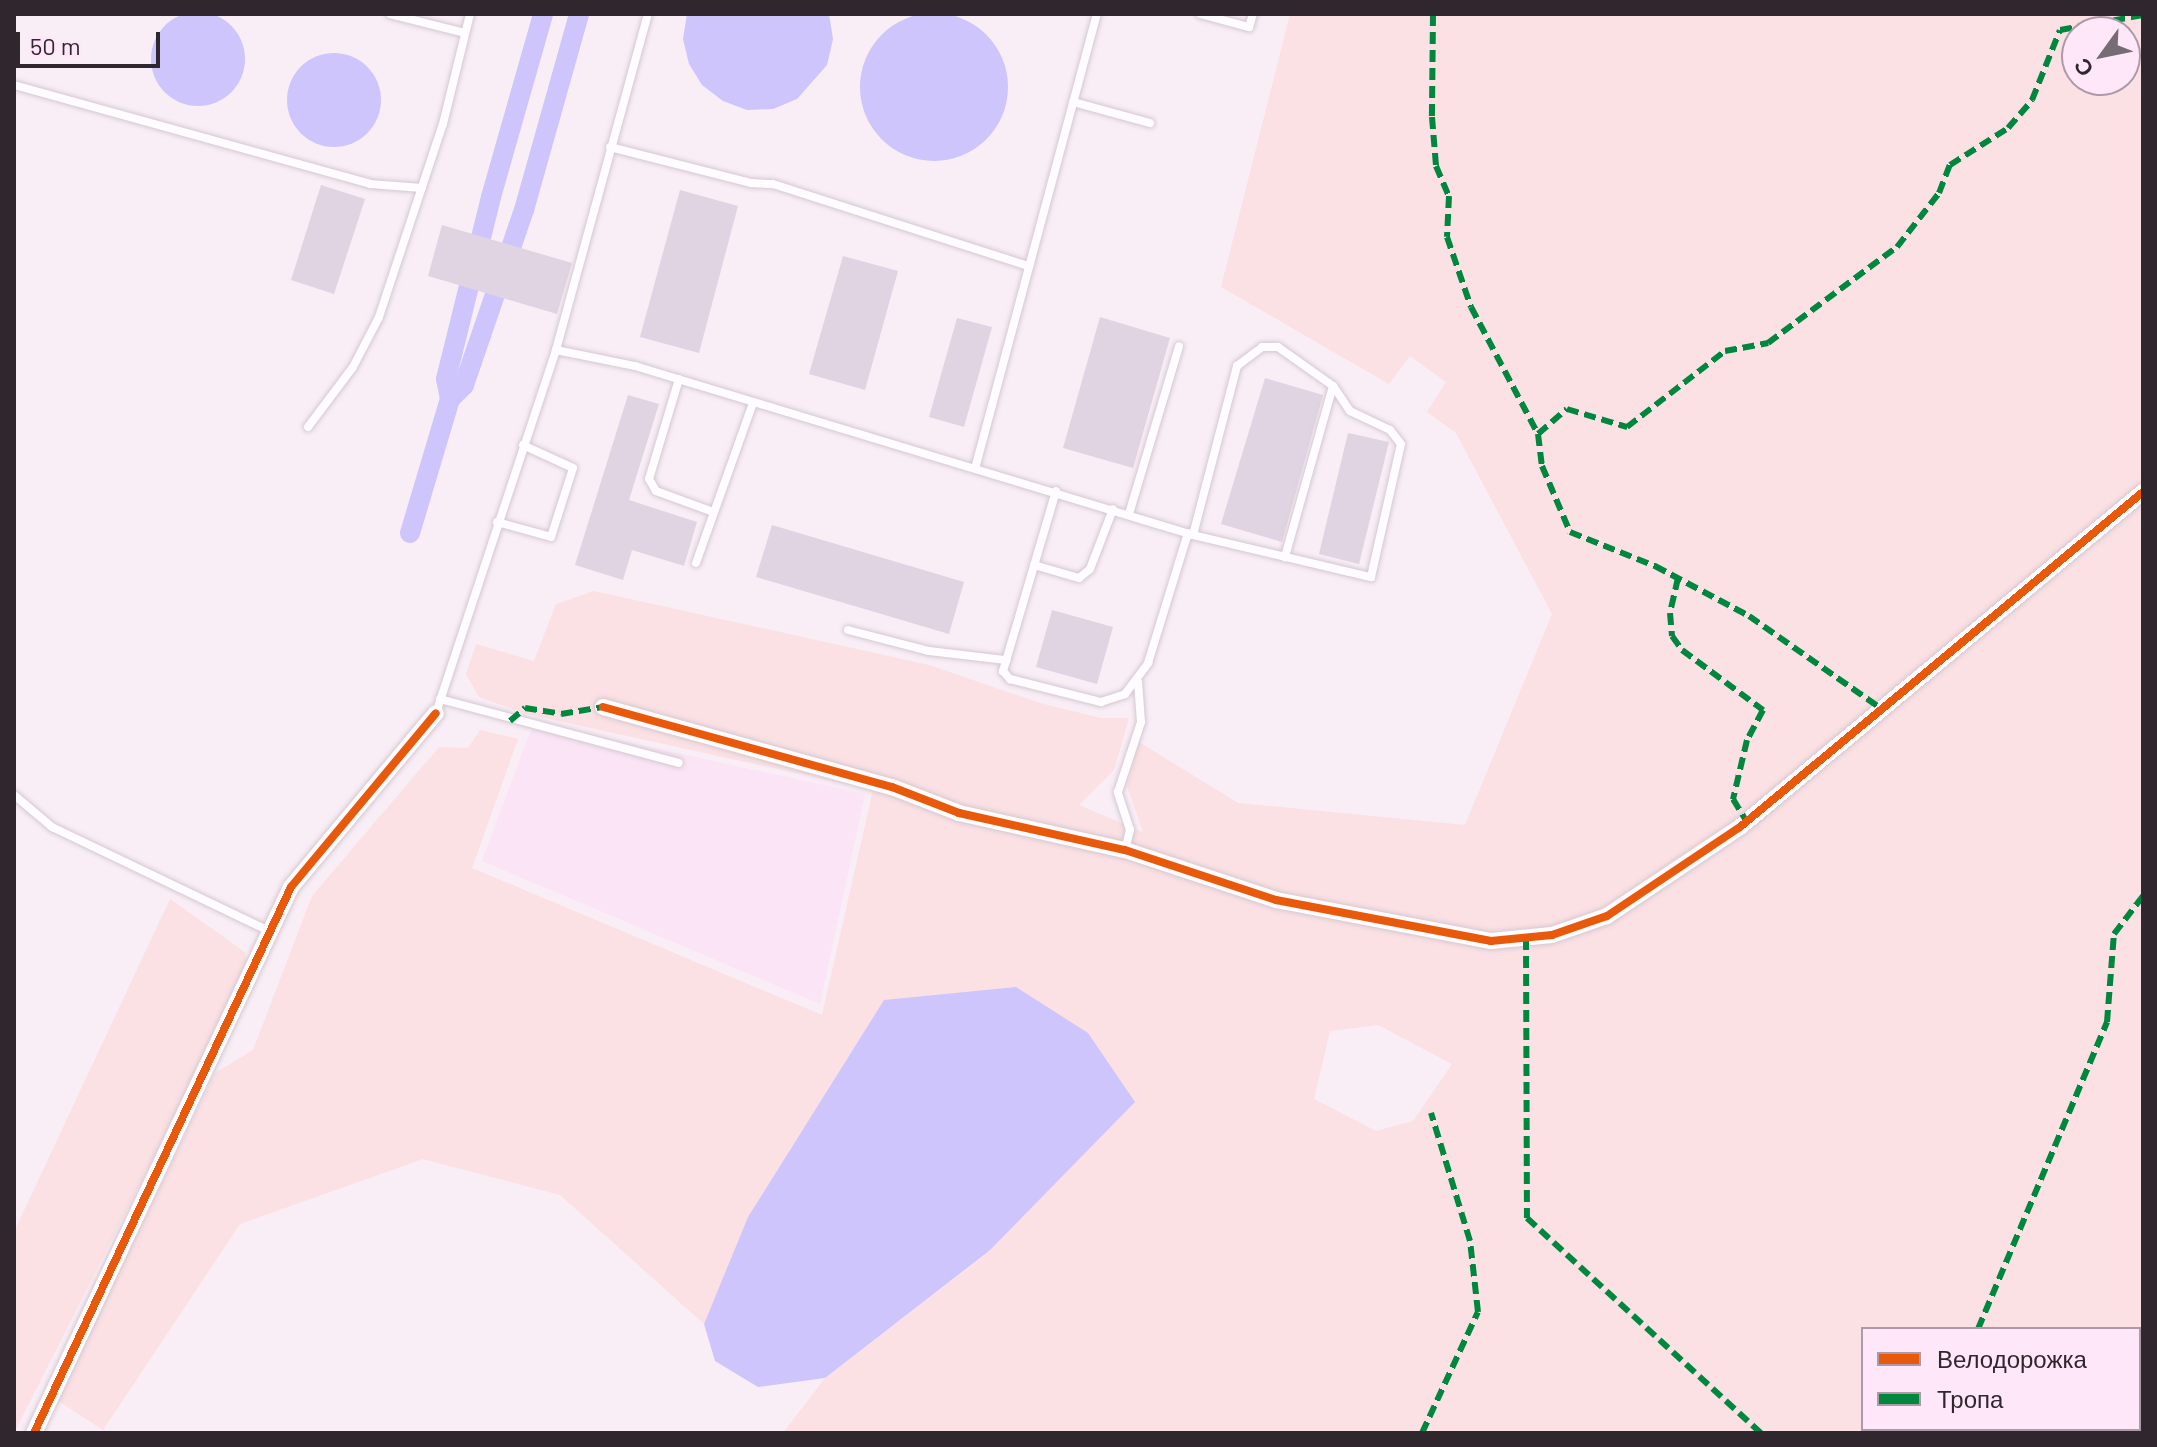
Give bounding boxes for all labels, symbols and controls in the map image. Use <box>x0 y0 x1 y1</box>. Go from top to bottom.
scale bar <box>20 16 164 66</box>
north arrow <box>2061 16 2141 96</box>
text: 50 m <box>30 31 81 60</box>
text: С <box>2067 54 2098 82</box>
legend <box>1861 1327 2141 1431</box>
text: Велодорожка <box>1937 1344 2087 1373</box>
text: Тропа <box>1937 1384 2003 1413</box>

